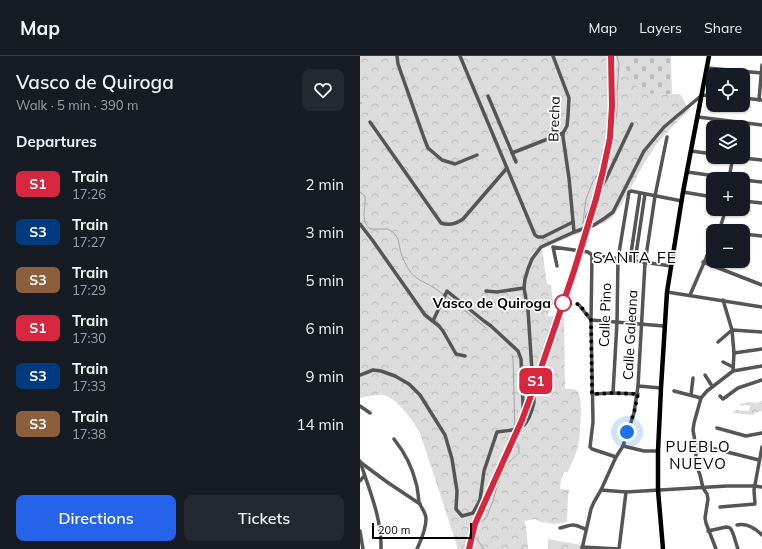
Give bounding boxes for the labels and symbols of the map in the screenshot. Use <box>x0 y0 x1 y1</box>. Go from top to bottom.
street label: Brecha <box>544 96 564 142</box>
district label: SANTA FE <box>593 247 677 267</box>
street label: Calle Pino <box>595 283 615 347</box>
street label: Calle Galeana <box>619 289 641 381</box>
place label: Vasco de Quiroga <box>432 294 551 312</box>
marker: Vasco de Quiroga <box>554 294 572 312</box>
line badge: S1 <box>518 368 554 394</box>
your location <box>617 422 637 442</box>
district label: PUEBLO NUEVO <box>666 437 730 473</box>
scale bar <box>372 521 472 540</box>

